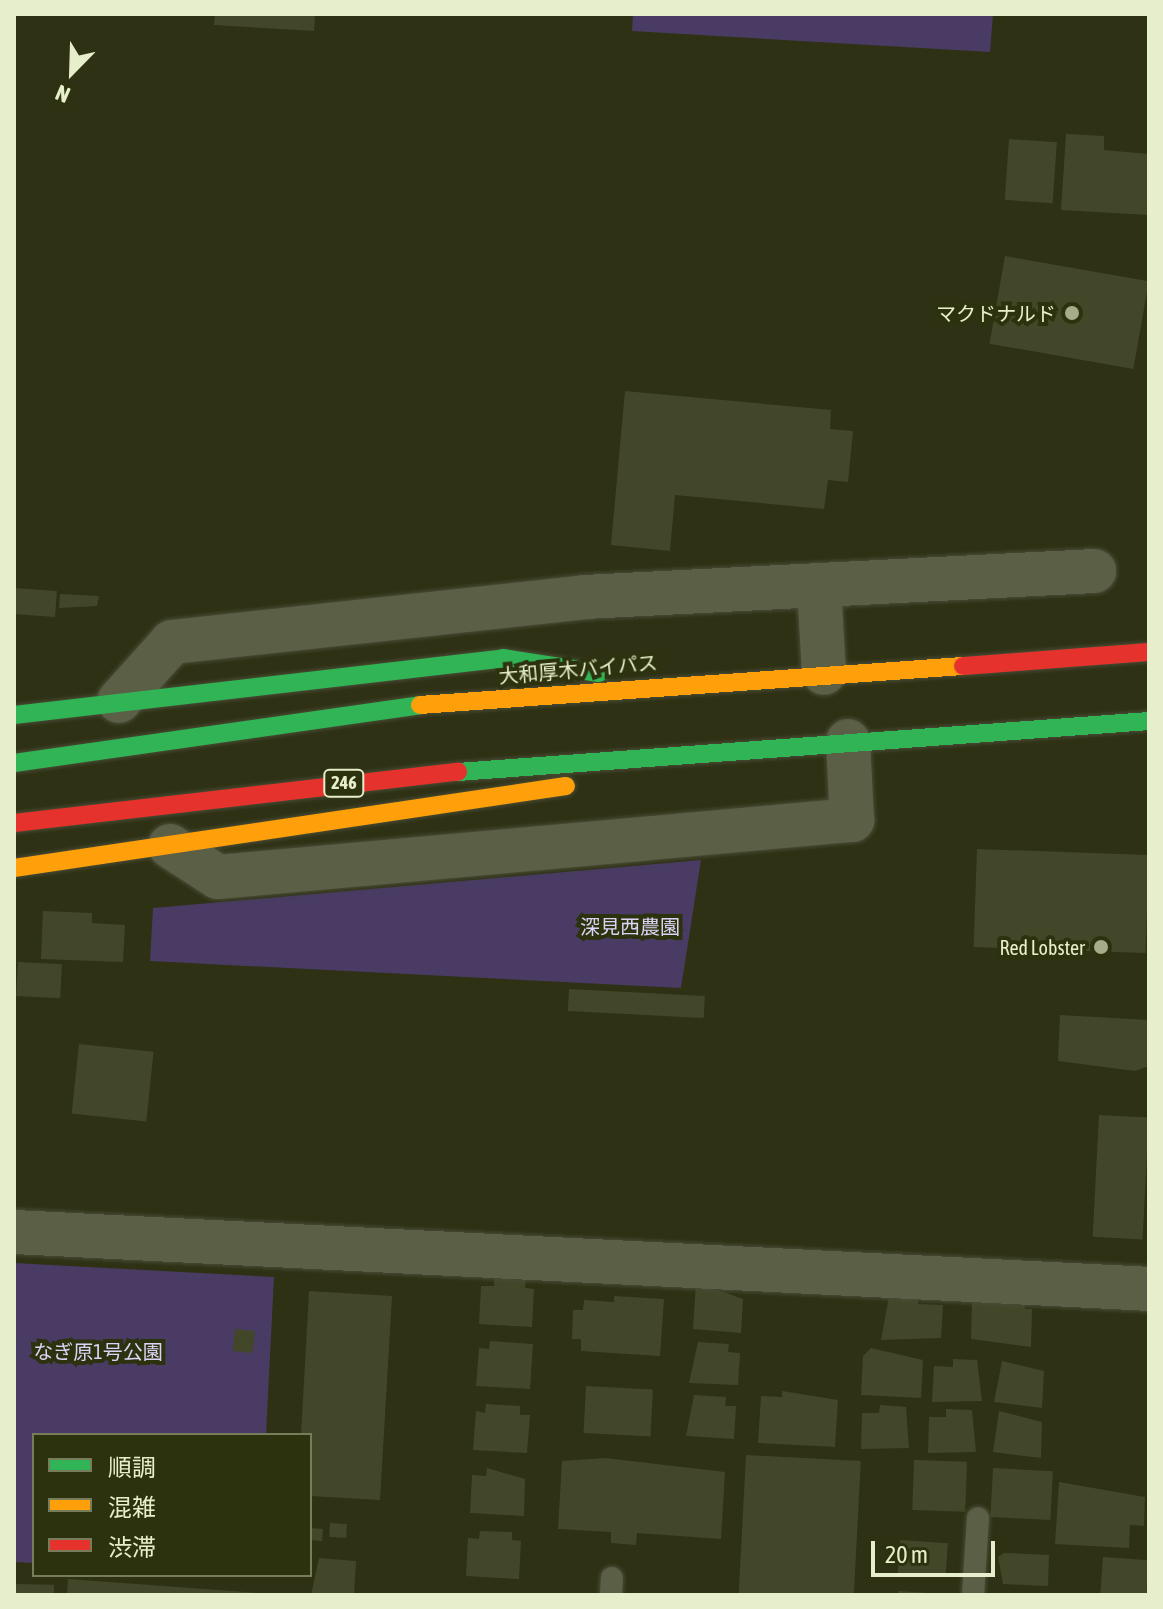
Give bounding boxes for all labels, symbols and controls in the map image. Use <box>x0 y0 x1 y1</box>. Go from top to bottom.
north arrow <box>32 32 112 112</box>
text: N <box>52 80 74 109</box>
place label: マクドナルド <box>936 301 1056 325</box>
marker: マクドナルド <box>1063 304 1081 322</box>
street label: 大和厚木バイパス <box>497 650 659 688</box>
road number: 246 <box>322 769 366 797</box>
park label: 深見西農園 <box>580 914 680 938</box>
place label: Red Lobster <box>1000 935 1085 959</box>
marker: Red Lobster <box>1092 938 1110 956</box>
park label: なぎ原1号公園 <box>33 1339 163 1363</box>
legend <box>32 1433 312 1577</box>
text: 順調 <box>108 1454 156 1481</box>
text: 混雑 <box>108 1494 156 1521</box>
scale bar <box>875 1525 999 1575</box>
text: 渋滞 <box>108 1534 156 1561</box>
text: 20 m <box>885 1541 928 1568</box>

